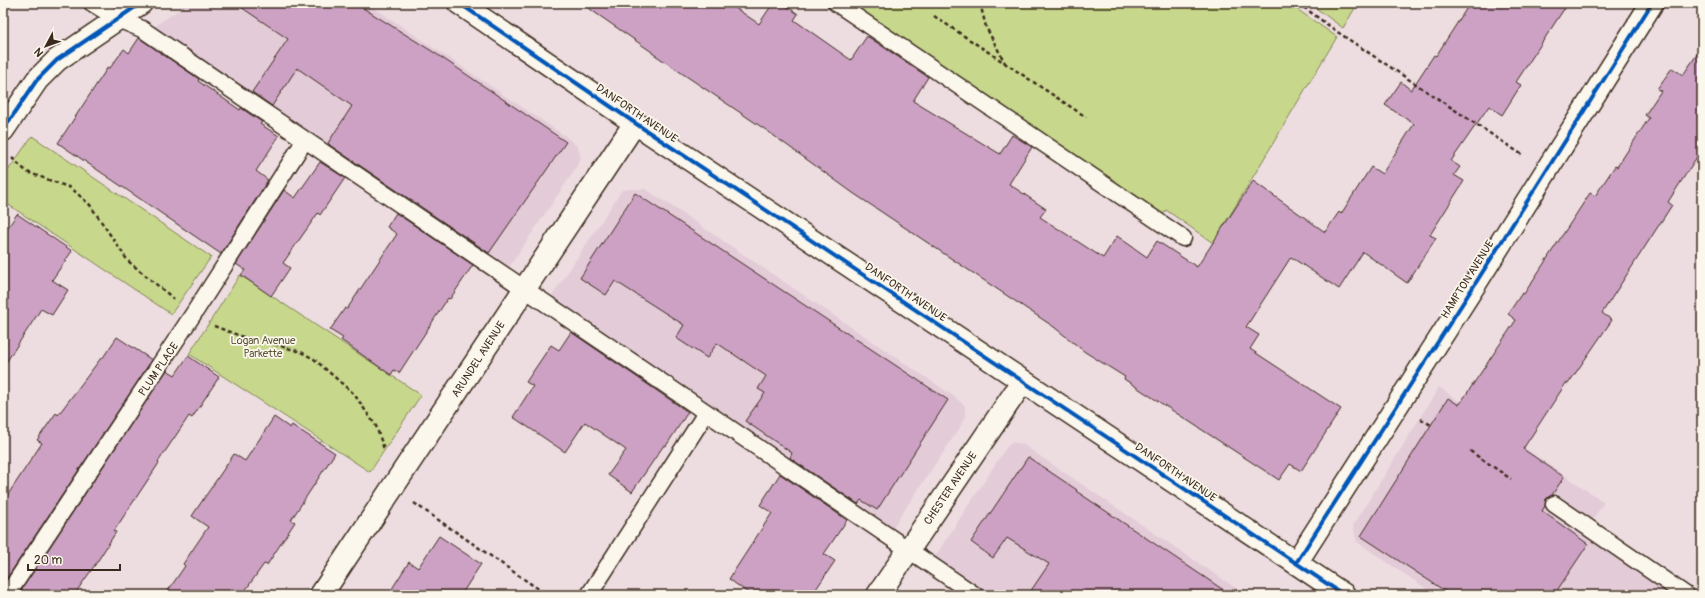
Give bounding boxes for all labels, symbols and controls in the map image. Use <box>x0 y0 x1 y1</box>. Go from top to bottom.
north arrow <box>26 26 66 66</box>
text: N <box>31 45 46 59</box>
street label: DANFORTH AVENUE <box>593 81 680 146</box>
street label: HAMPTON AVENUE <box>1438 238 1497 321</box>
street label: DANFORTH AVENUE <box>862 260 949 325</box>
street label: ARUNDEL AVENUE <box>449 319 508 400</box>
park label: Logan Avenue Parkette <box>231 334 296 360</box>
street label: PLUM PLACE <box>136 340 181 399</box>
street label: DANFORTH AVENUE <box>1132 440 1219 505</box>
street label: CHESTER AVENUE <box>921 449 980 527</box>
scale bar <box>28 546 120 572</box>
text: 20 m <box>34 553 63 568</box>

